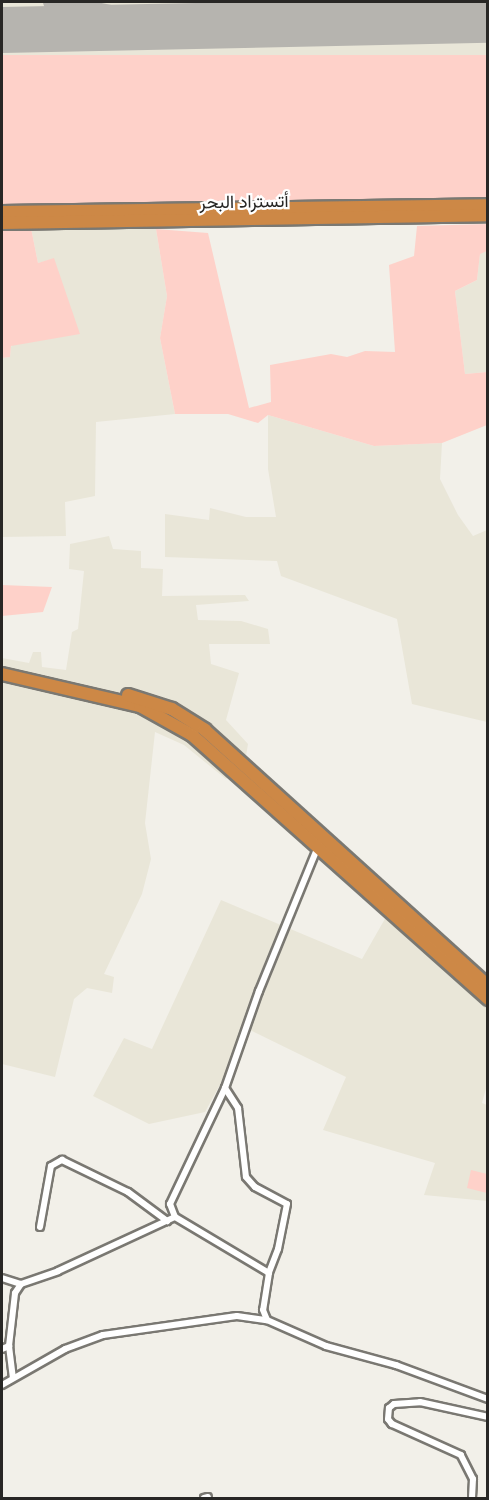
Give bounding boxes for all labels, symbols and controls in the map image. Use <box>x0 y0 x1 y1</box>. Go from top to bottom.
street label: أتستراد البحر <box>199 189 289 213</box>

